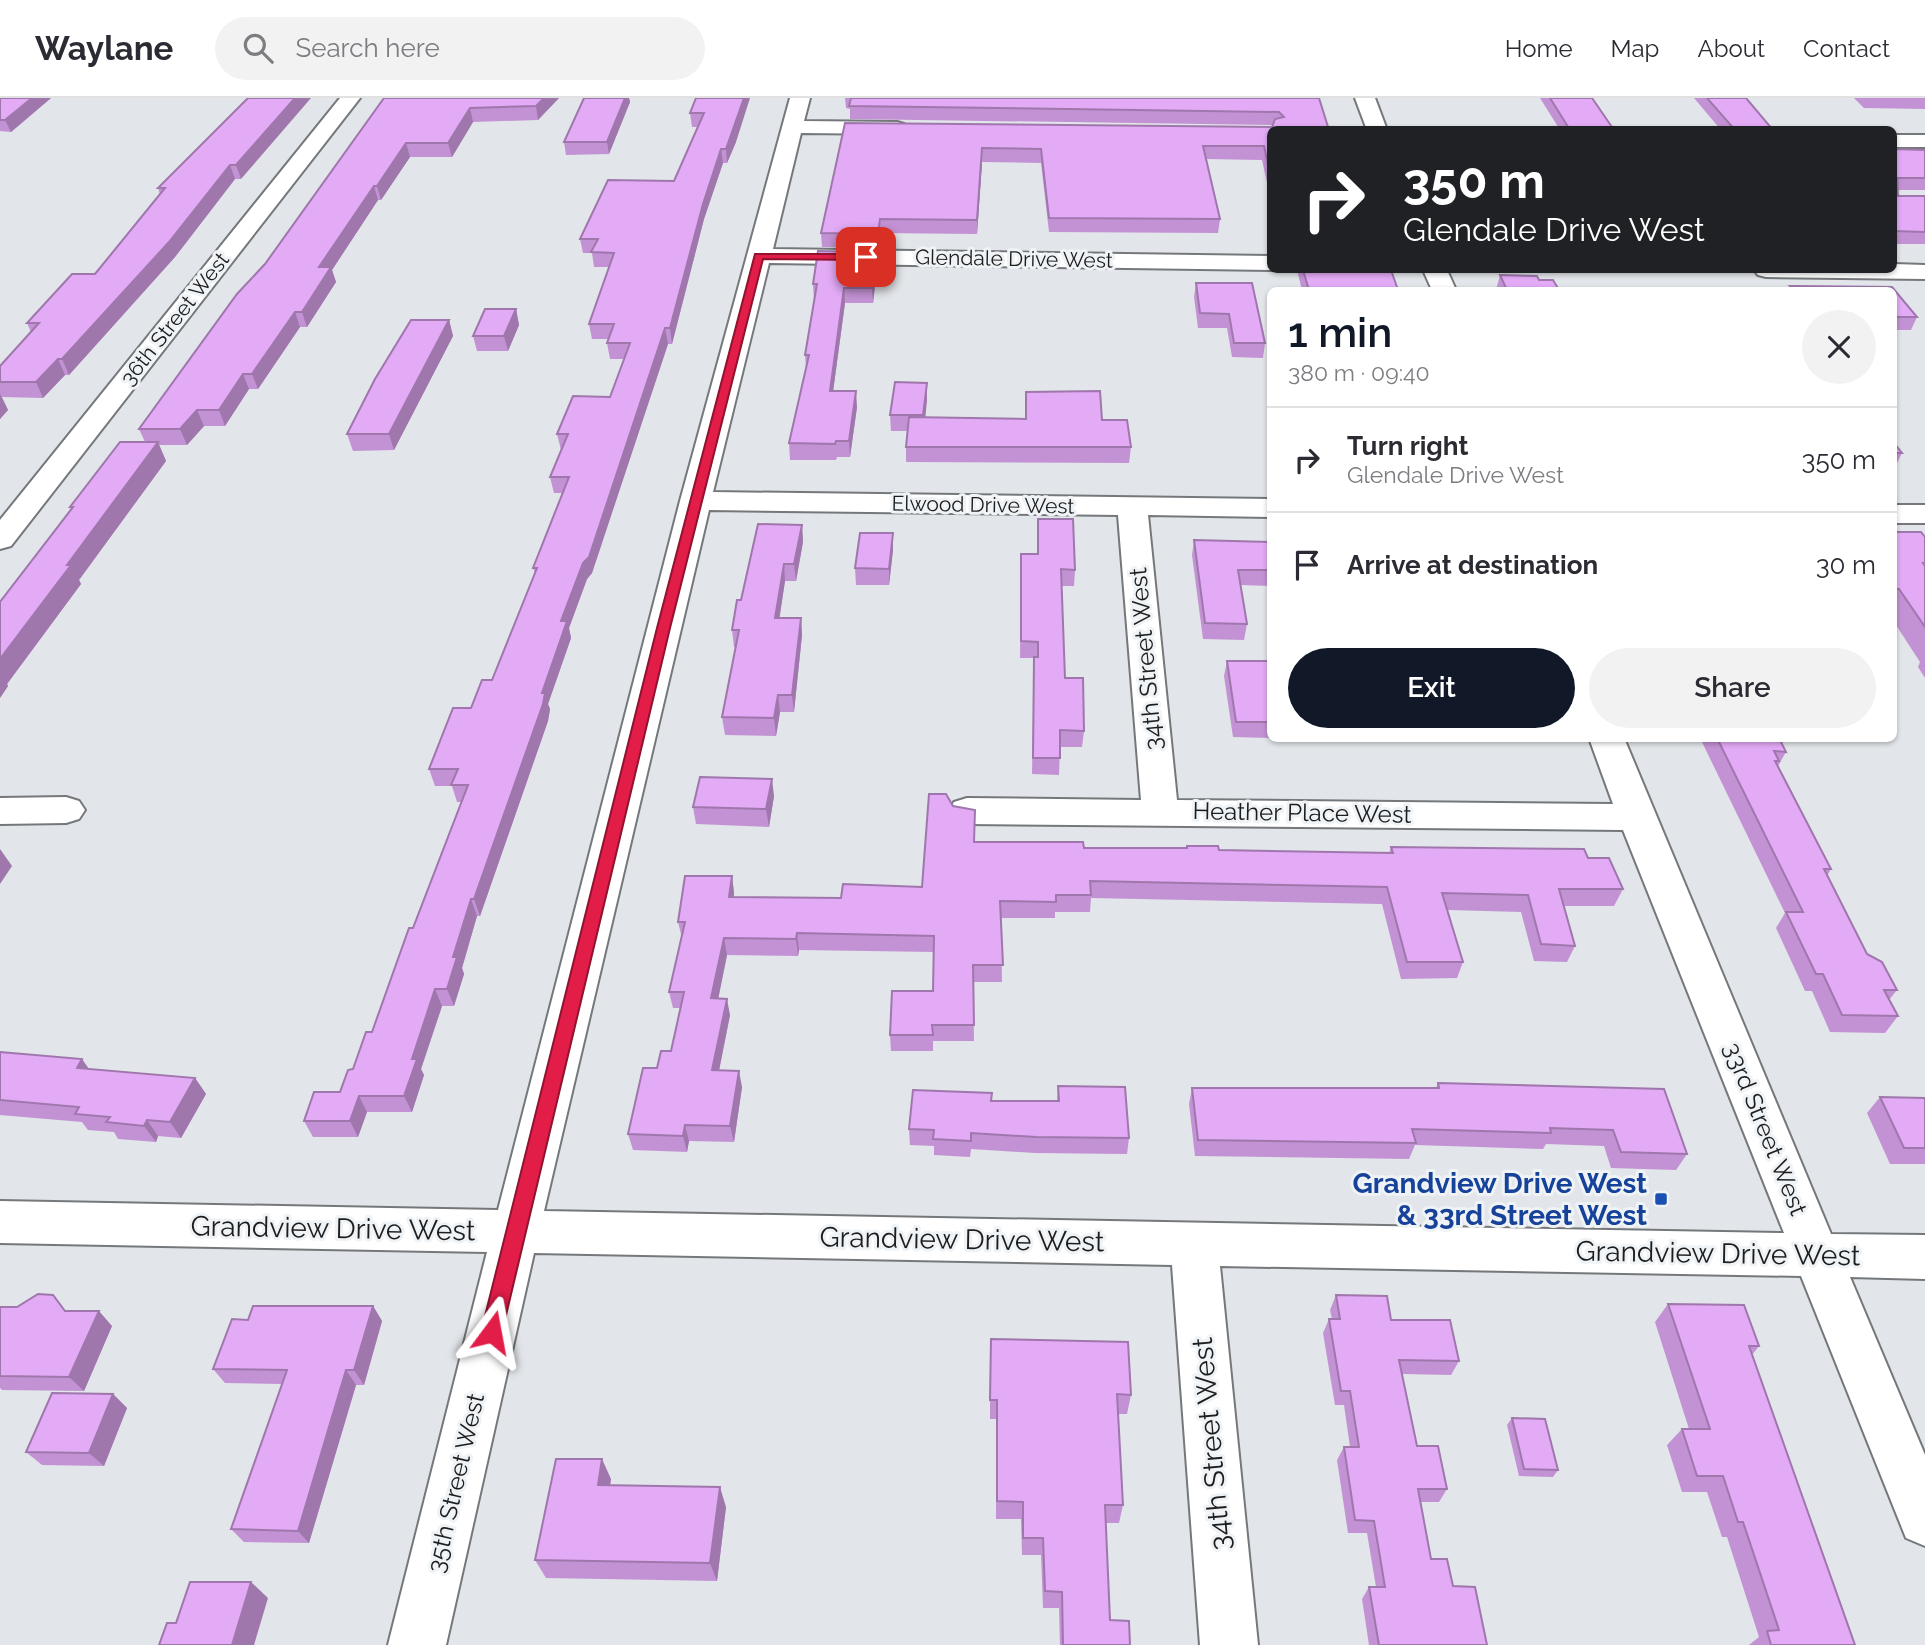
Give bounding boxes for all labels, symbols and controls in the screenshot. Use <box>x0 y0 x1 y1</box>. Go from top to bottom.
search box <box>215 17 705 80</box>
text: Waylane <box>35 29 173 68</box>
icon: search <box>239 29 277 67</box>
text: Search here <box>295 33 440 63</box>
text: Home <box>1505 34 1573 63</box>
text: Map <box>1611 34 1659 63</box>
text: About <box>1697 34 1765 63</box>
text: Contact <box>1803 34 1890 63</box>
text: 350 m <box>1403 152 1545 209</box>
icon: right <box>1288 154 1379 245</box>
text: Glendale Drive West <box>1403 211 1705 248</box>
pin <box>836 227 896 287</box>
icon: arrive <box>847 238 885 276</box>
street label: Glendale Drive West <box>915 244 1113 273</box>
street label: 36th Street West <box>115 247 234 390</box>
text: 1 min <box>1288 308 1392 357</box>
button: close <box>1802 310 1876 384</box>
text: 380 m · 09:40 <box>1288 359 1430 386</box>
text: Turn right <box>1347 431 1468 461</box>
icon: right <box>1288 441 1326 479</box>
text: 350 m <box>1802 445 1876 475</box>
text: Glendale Drive West <box>1347 461 1564 488</box>
street label: Elwood Drive West <box>891 490 1075 519</box>
icon: arrive <box>1288 546 1326 584</box>
text: Arrive at destination <box>1347 550 1598 580</box>
text: 30 m <box>1816 550 1876 580</box>
street label: 34th Street West <box>1123 567 1168 752</box>
button: Exit <box>1288 648 1575 728</box>
button: Share <box>1589 648 1876 728</box>
street label: Heather Place West <box>1192 796 1412 829</box>
street label: 33rd Street West <box>1718 1038 1813 1219</box>
place label: Grandview Drive West & 33rd Street West <box>1352 1167 1647 1232</box>
marker: Grandview Drive West & 33rd Street West <box>1653 1191 1669 1207</box>
street label: Grandview Drive West <box>190 1210 476 1247</box>
street label: Grandview Drive West <box>819 1221 1105 1258</box>
street label: Grandview Drive West <box>1575 1235 1861 1272</box>
position arrow <box>455 1295 529 1369</box>
street label: 34th Street West <box>1186 1335 1237 1552</box>
street label: 35th Street West <box>421 1390 490 1575</box>

